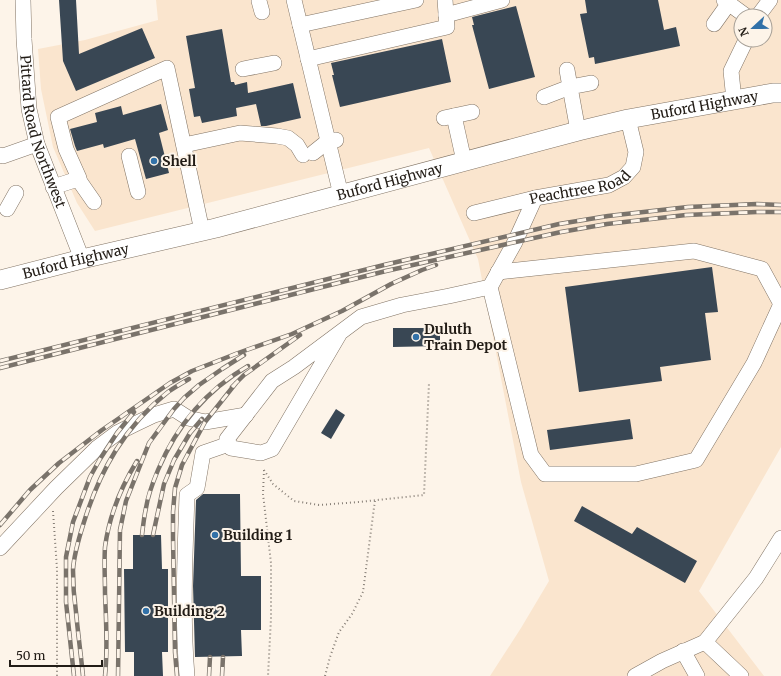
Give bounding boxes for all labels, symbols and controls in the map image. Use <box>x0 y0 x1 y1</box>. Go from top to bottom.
north arrow <box>733 8 773 48</box>
text: N <box>735 25 752 38</box>
street label: Pittard Road Northwest <box>16 54 70 211</box>
street label: Buford Highway <box>649 87 760 124</box>
place label: Shell <box>162 152 197 170</box>
marker: Shell <box>149 156 159 166</box>
street label: Buford Highway <box>335 158 445 204</box>
street label: Peachtree Road <box>528 166 635 208</box>
street label: Buford Highway <box>21 239 131 283</box>
place label: Duluth Train Depot <box>424 320 508 354</box>
marker: Duluth Train Depot <box>411 332 421 342</box>
place label: Building 1 <box>223 526 293 544</box>
marker: Building 1 <box>210 530 220 540</box>
place label: Building 2 <box>154 602 225 620</box>
marker: Building 2 <box>141 606 151 616</box>
scale bar <box>10 642 102 668</box>
text: 50 m <box>16 648 45 663</box>

